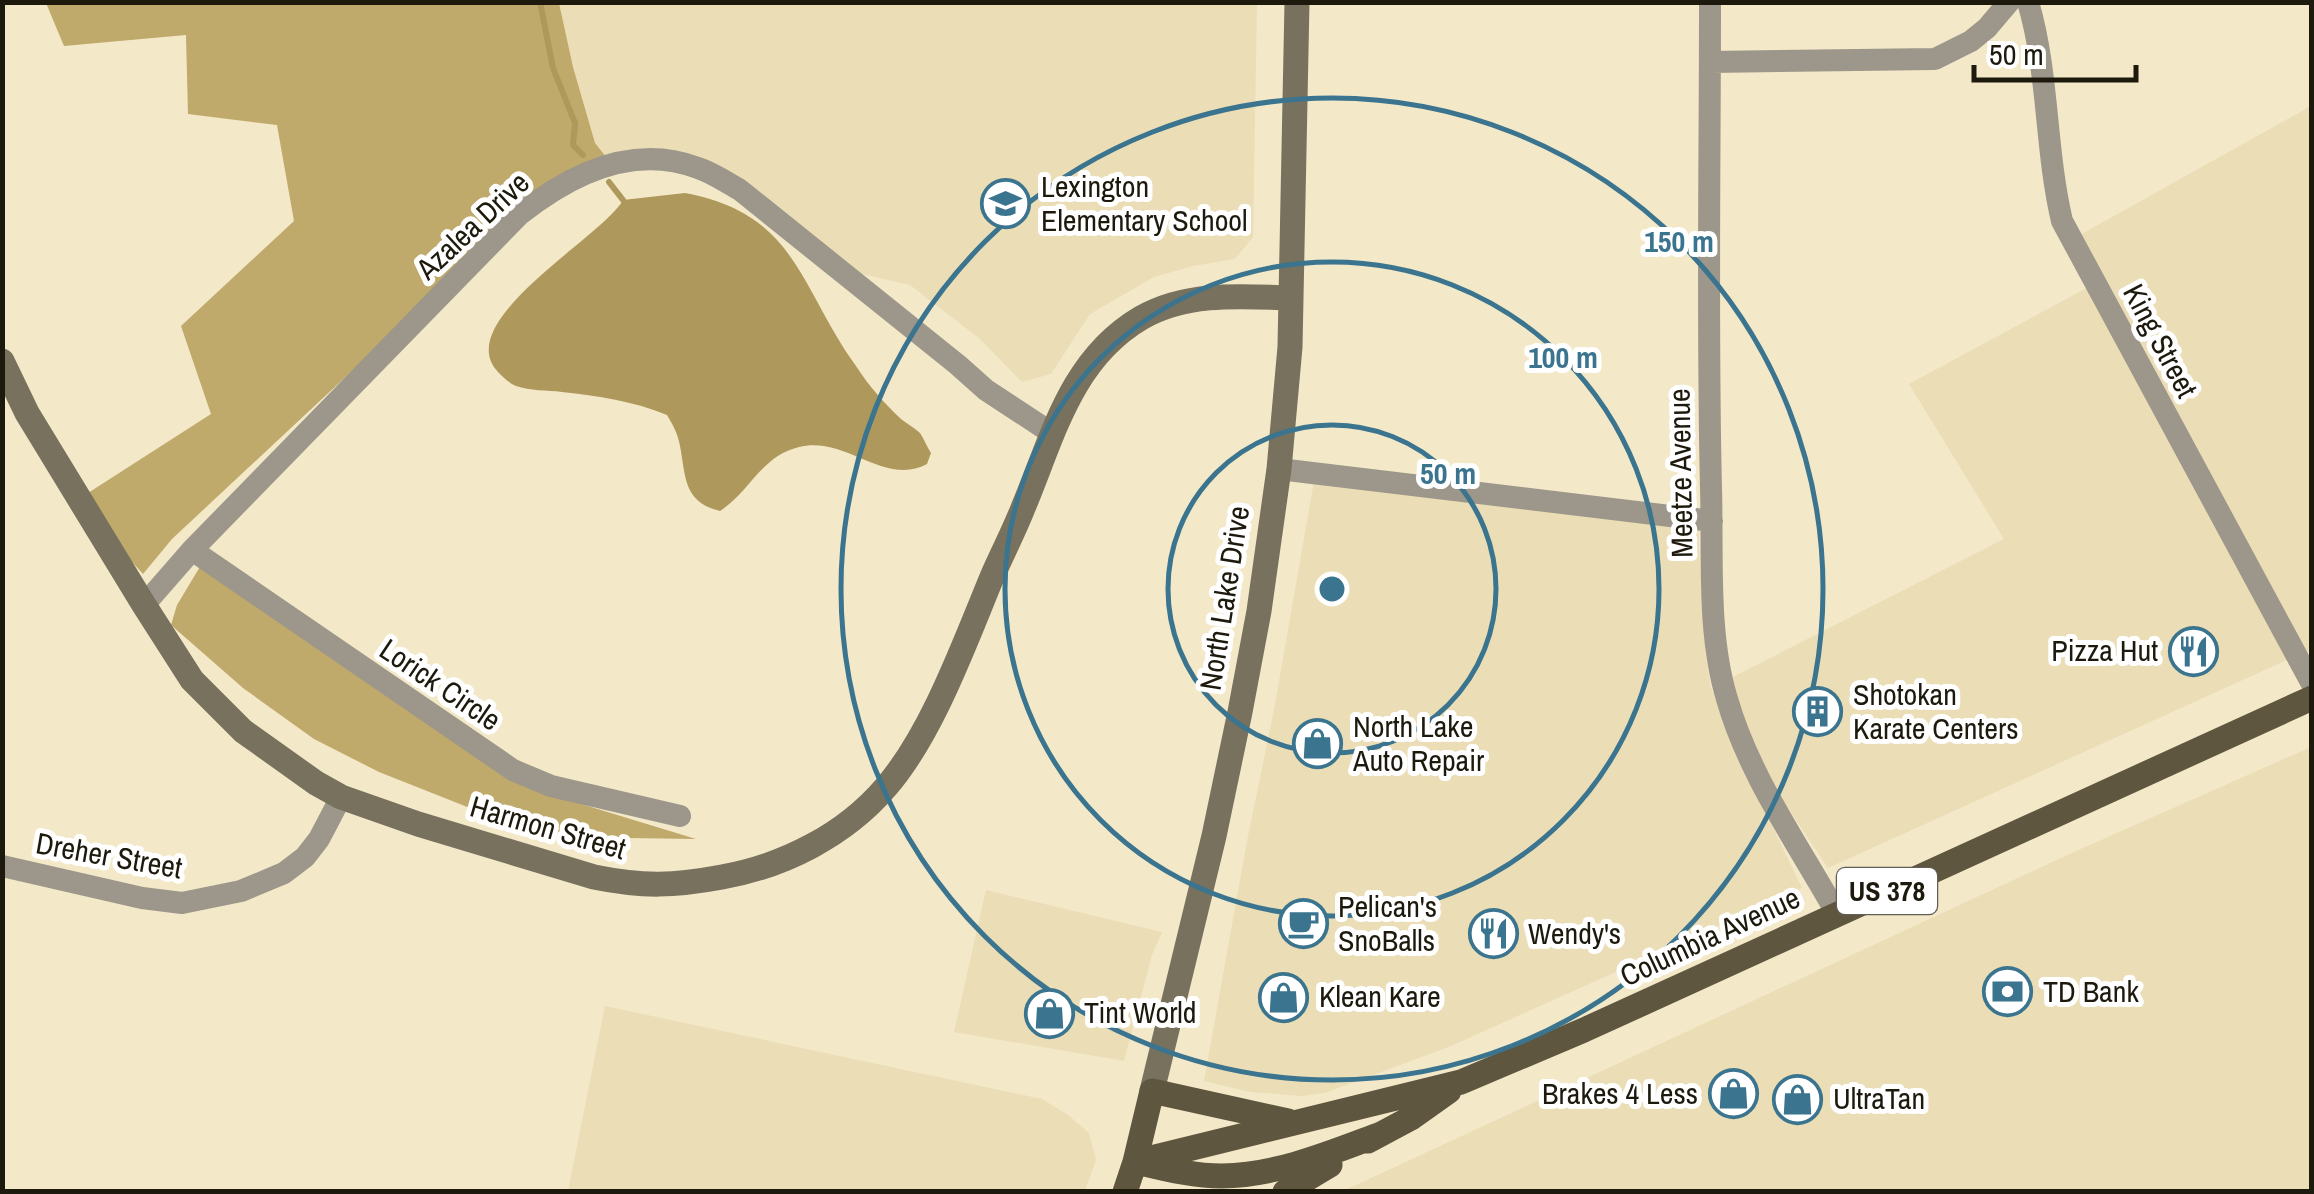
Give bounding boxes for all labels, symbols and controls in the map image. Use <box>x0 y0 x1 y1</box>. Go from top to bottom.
scale bar <box>1974 20 2136 82</box>
text: 50 m <box>1989 34 2044 74</box>
street label: Azalea Drive <box>406 163 537 289</box>
place label: Lexington Elementary School <box>1041 166 1247 240</box>
school or university icon: Lexington Elementary School <box>980 178 1032 230</box>
text: 150 m <box>1644 221 1714 261</box>
street label: King Street <box>2114 277 2208 404</box>
text: 100 m <box>1528 337 1598 377</box>
street label: Meetze Avenue <box>1659 388 1701 558</box>
text: 50 m <box>1420 453 1476 493</box>
street label: North Lake Drive <box>1190 503 1258 693</box>
centre of rings <box>1314 571 1350 607</box>
restaurant icon: Pizza Hut <box>2167 625 2219 677</box>
street label: Lorick Circle <box>372 629 509 739</box>
place label: Pizza Hut <box>2051 630 2158 670</box>
place label: Shotokan Karate Centers <box>1853 674 2018 748</box>
building icon: Shotokan Karate Centers <box>1792 686 1844 738</box>
place label: North Lake Auto Repair <box>1352 706 1485 780</box>
shop icon: North Lake Auto Repair <box>1292 718 1344 770</box>
street label: Harmon Street <box>466 786 631 868</box>
street label: Dreher Street <box>33 822 186 888</box>
road number: US 378 <box>1837 868 1937 914</box>
street label: Columbia Avenue <box>1613 877 1806 995</box>
place label: Pelican's SnoBalls <box>1338 886 1437 960</box>
cafe icon: Pelican's SnoBalls <box>1277 898 1329 950</box>
restaurant icon: Wendy's <box>1467 908 1519 960</box>
place label: Wendy's <box>1528 913 1621 953</box>
bank icon: TD Bank <box>1982 966 2034 1018</box>
shop icon: Klean Kare <box>1258 971 1310 1023</box>
place label: TD Bank <box>2043 971 2139 1011</box>
place label: Klean Kare <box>1319 976 1441 1016</box>
shop icon: Tint World <box>1023 987 1075 1039</box>
place label: Tint World <box>1084 992 1197 1032</box>
shop icon: Brakes 4 Less <box>1707 1068 1759 1120</box>
place label: Brakes 4 Less <box>1542 1073 1698 1113</box>
shop icon: UltraTan <box>1772 1073 1824 1125</box>
place label: UltraTan <box>1833 1078 1925 1118</box>

